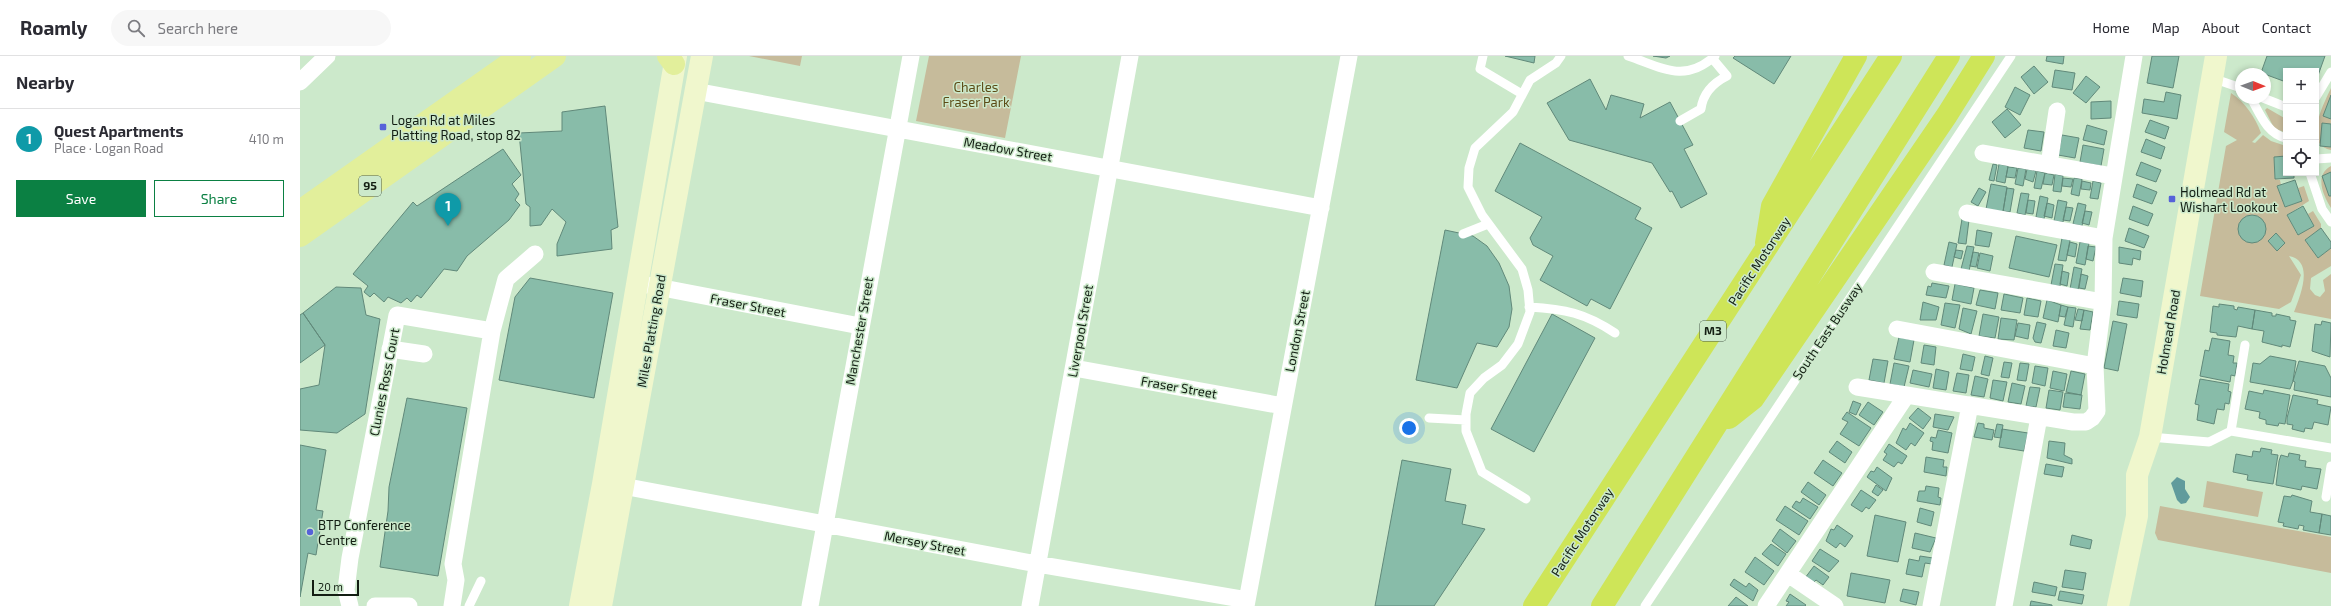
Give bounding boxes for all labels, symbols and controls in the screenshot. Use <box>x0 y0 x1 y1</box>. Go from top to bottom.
search box <box>111 10 391 46</box>
text: Roamly <box>20 16 87 39</box>
icon: search <box>125 17 147 39</box>
text: Search here <box>157 19 238 37</box>
text: Home <box>2093 19 2130 36</box>
text: Map <box>2152 19 2180 36</box>
text: About <box>2202 19 2240 36</box>
text: Contact <box>2262 19 2311 36</box>
north arrow <box>2235 68 2271 104</box>
map controls <box>2283 68 2319 176</box>
button: + <box>2283 68 2319 104</box>
text: Nearby <box>16 72 74 92</box>
park label: Charles Fraser Park <box>942 79 1010 110</box>
button: − <box>2283 104 2319 140</box>
place label: Logan Rd at Miles Platting Road, stop 82 <box>391 112 521 143</box>
text: Quest Apartments <box>54 122 183 140</box>
marker: Logan Rd at Miles Platting Road, stop 82 <box>378 122 388 132</box>
text: 1 <box>26 131 32 147</box>
text: 410 m <box>249 131 284 147</box>
street label: Meadow Street <box>962 133 1054 165</box>
text: Place · Logan Road <box>54 140 164 156</box>
button: locate <box>2283 140 2319 176</box>
road number: 95 <box>359 176 381 196</box>
button: Save <box>16 180 146 217</box>
button: Share <box>154 180 284 217</box>
place label: Holmead Rd at Wishart Lookout <box>2180 184 2278 215</box>
pin: 1 <box>435 193 461 226</box>
marker: Holmead Rd at Wishart Lookout <box>2167 194 2177 204</box>
street label: Pacific Motorway <box>1724 214 1794 308</box>
street label: Miles Platting Road <box>633 273 669 389</box>
street label: Manchester Street <box>842 276 876 386</box>
street label: South East Busway <box>1789 280 1865 382</box>
street label: Liverpool Street <box>1064 283 1096 379</box>
street label: Holmead Road <box>2153 288 2183 376</box>
street label: London Street <box>1281 289 1313 373</box>
street label: Fraser Street <box>709 290 787 320</box>
road number: M3 <box>1700 321 1726 341</box>
street label: Clunies Ross Court <box>366 327 402 437</box>
street label: Fraser Street <box>1140 372 1218 402</box>
your location <box>1399 418 1419 438</box>
street label: Pacific Motorway <box>1547 485 1617 579</box>
place label: BTP Conference Centre <box>318 517 411 548</box>
marker: BTP Conference Centre <box>305 527 315 537</box>
street label: Mersey Street <box>883 527 967 559</box>
scale bar <box>312 578 359 597</box>
text: 20 m <box>318 580 343 593</box>

